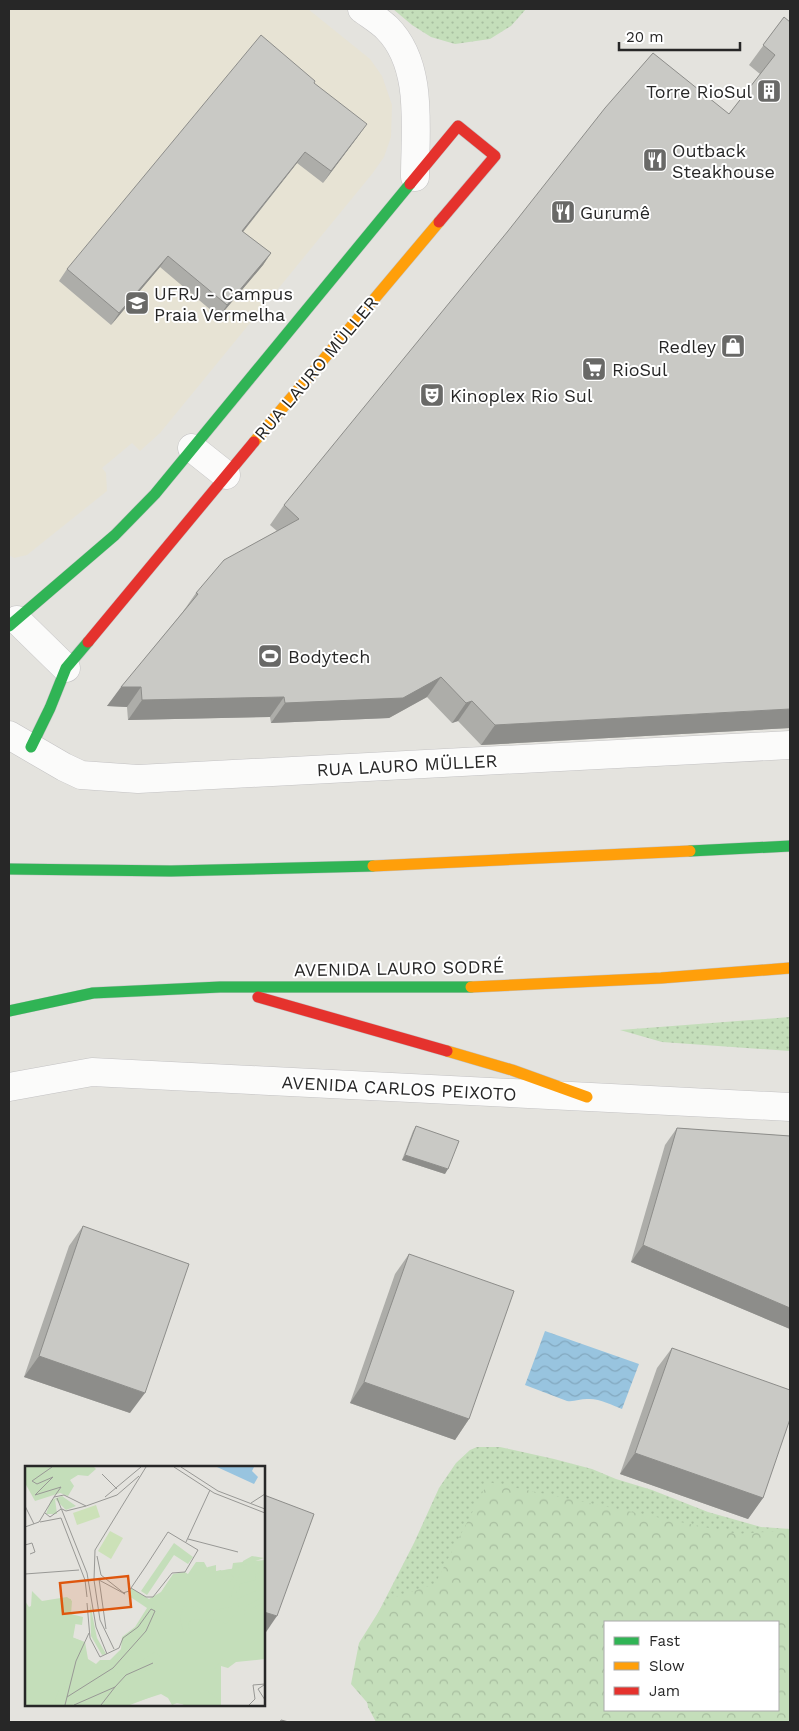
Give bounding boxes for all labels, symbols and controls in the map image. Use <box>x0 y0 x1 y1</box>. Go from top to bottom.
scale bar <box>619 20 740 52</box>
text: 20 m <box>626 28 664 46</box>
building icon: Torre RioSul <box>756 78 782 104</box>
place label: Torre RioSul <box>646 81 752 102</box>
place label: Outback Steakhouse <box>672 140 775 182</box>
restaurant icon: Outback Steakhouse <box>642 147 668 173</box>
restaurant icon: Gurumê <box>550 199 576 225</box>
place label: Gurumê <box>580 202 650 223</box>
place label: UFRJ - Campus Praia Vermelha <box>154 283 293 325</box>
school or university icon: UFRJ - Campus Praia Vermelha <box>124 290 150 316</box>
street label: RUA LAURO MÜLLER <box>250 292 382 444</box>
shop icon: Redley <box>720 333 746 359</box>
place label: Redley <box>658 336 717 357</box>
supermarket icon: RioSul <box>581 356 607 382</box>
place label: RioSul <box>612 359 668 380</box>
theatre icon: Kinoplex Rio Sul <box>419 382 445 408</box>
place label: Kinoplex Rio Sul <box>450 385 593 406</box>
sports icon: Bodytech <box>257 643 283 669</box>
place label: Bodytech <box>288 646 370 667</box>
street label: RUA LAURO MÜLLER <box>316 750 498 780</box>
street label: AVENIDA LAURO SODRÉ <box>294 956 504 980</box>
street label: AVENIDA CARLOS PEIXOTO <box>281 1071 517 1105</box>
inset map <box>25 1466 265 1706</box>
legend <box>604 1621 779 1711</box>
text: Fast <box>649 1632 681 1650</box>
text: Slow <box>649 1657 685 1675</box>
text: Jam <box>649 1682 680 1700</box>

